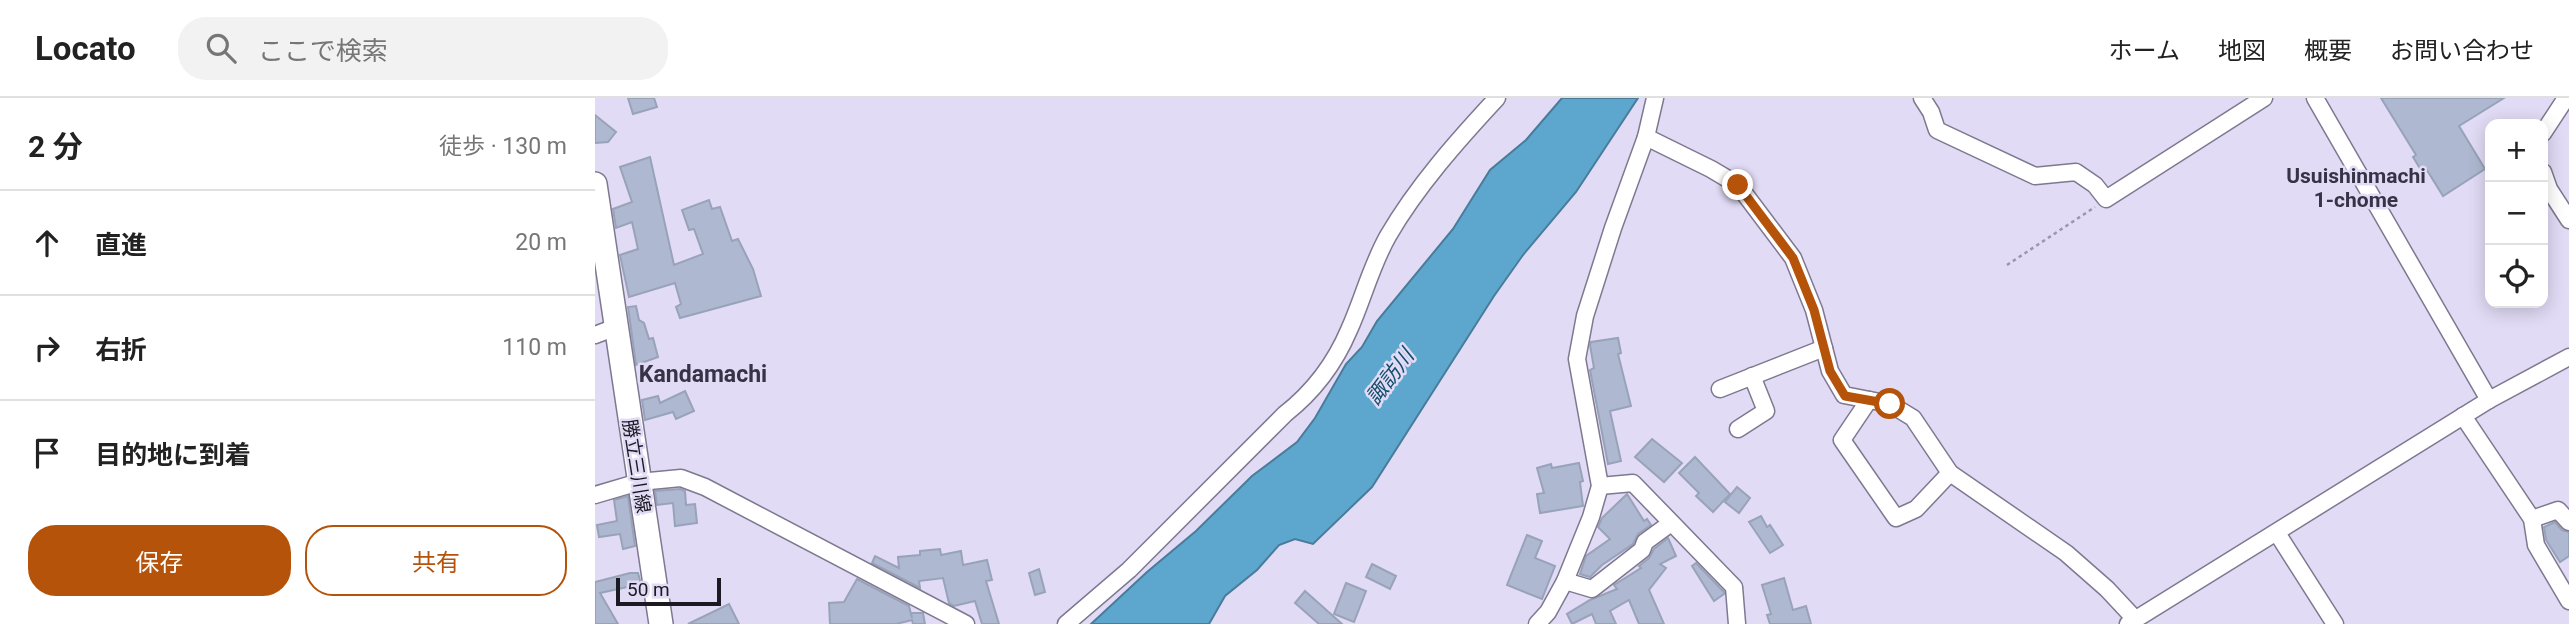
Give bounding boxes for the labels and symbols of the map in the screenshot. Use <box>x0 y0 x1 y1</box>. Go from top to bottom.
district label: Usuishinmachi 1-chome <box>2286 164 2426 212</box>
route end <box>1722 169 1753 200</box>
water label: 諏訪川 <box>1361 343 1420 409</box>
district label: Kandamachi <box>639 361 767 388</box>
route start <box>1874 388 1905 419</box>
street label: 勝立三川線 <box>618 417 655 515</box>
scale bar <box>616 575 721 607</box>

